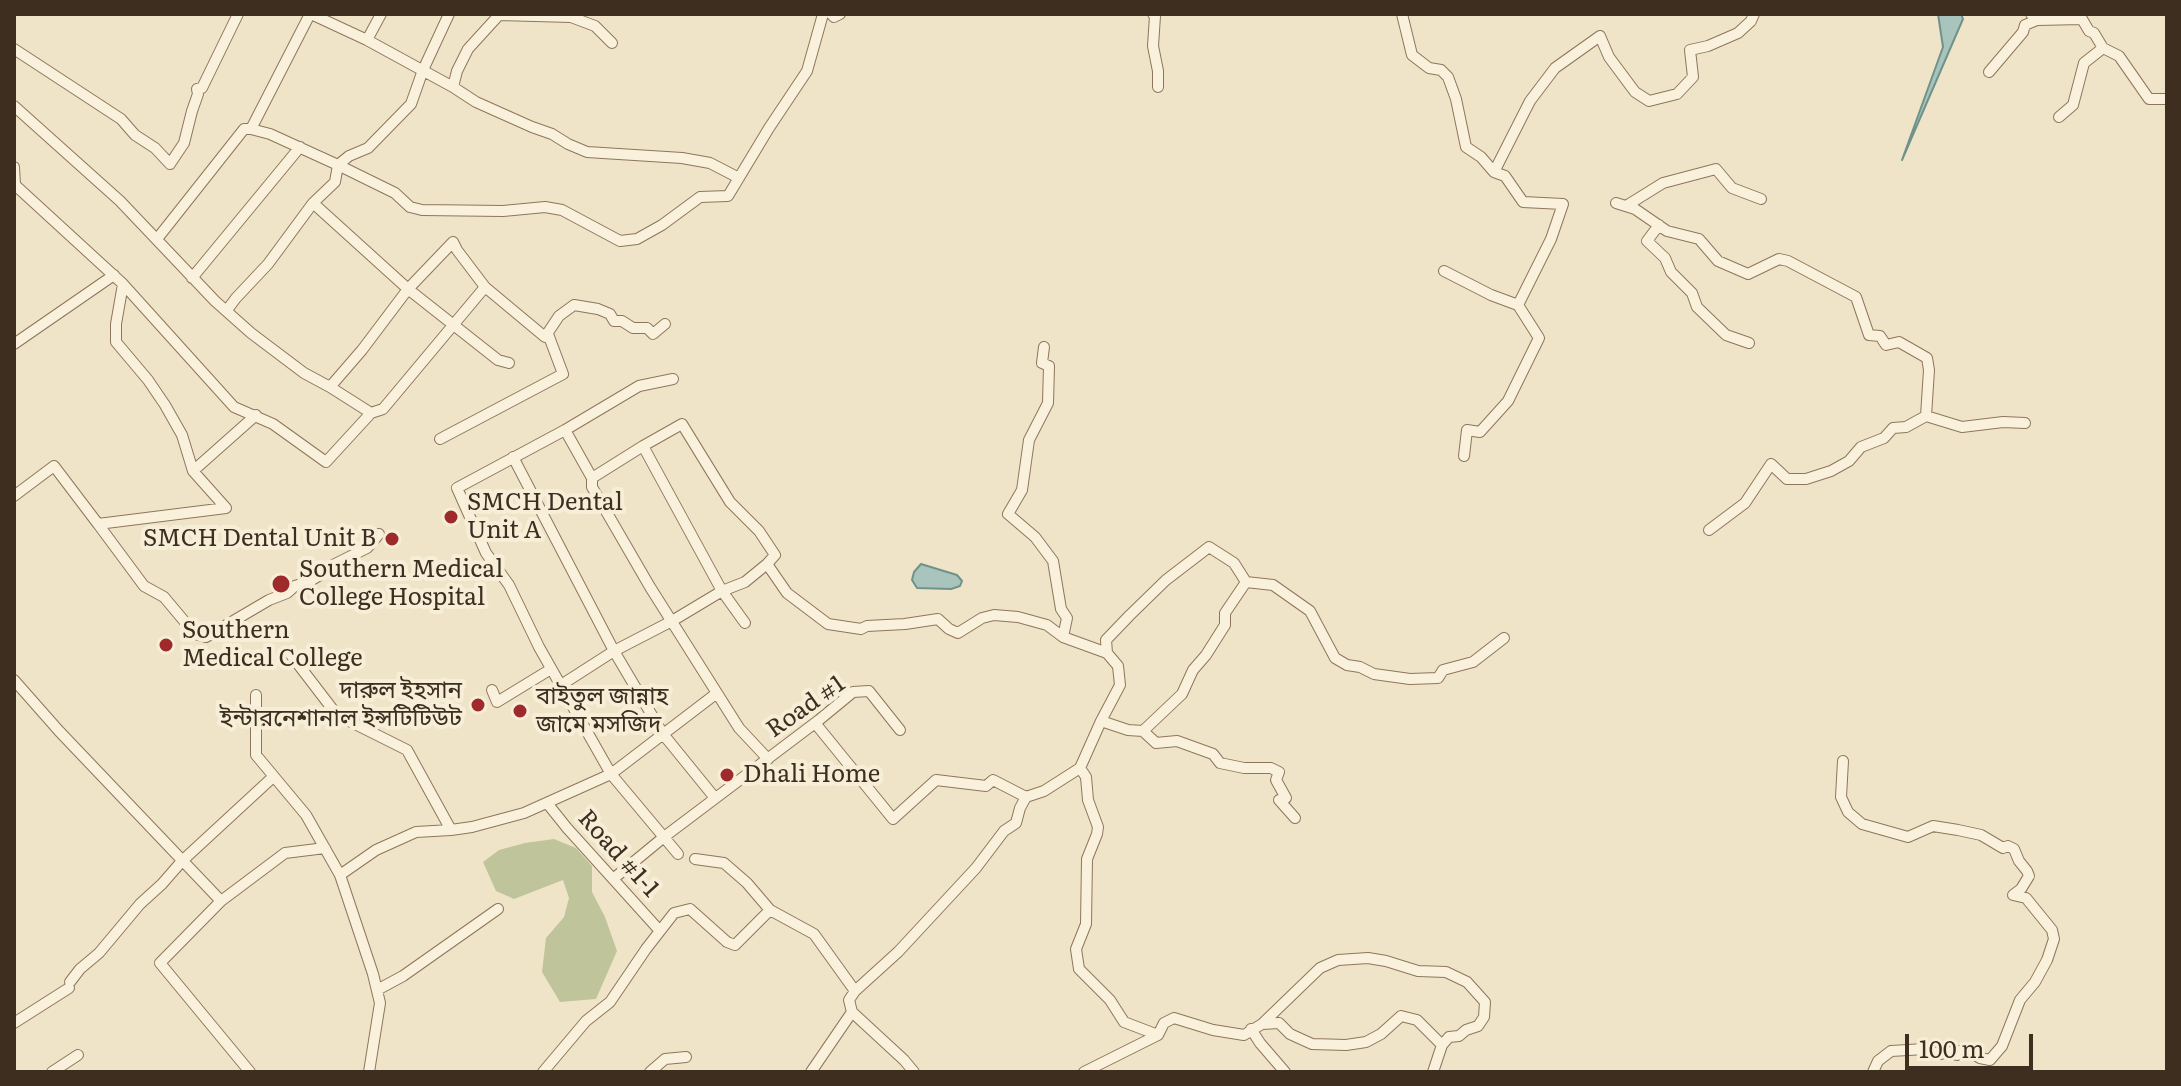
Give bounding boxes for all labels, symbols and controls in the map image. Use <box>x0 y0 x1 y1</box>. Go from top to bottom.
place label: SMCH Dental Unit A <box>467 489 623 545</box>
marker: SMCH Dental Unit A <box>442 508 460 526</box>
place label: SMCH Dental Unit B <box>143 525 376 553</box>
marker: SMCH Dental Unit B <box>383 530 401 548</box>
place label: Southern Medical College Hospital <box>299 556 503 612</box>
marker: Southern Medical College Hospital <box>270 573 292 595</box>
place label: Southern Medical College <box>182 617 363 673</box>
marker: Southern Medical College <box>157 636 175 654</box>
street label: Road #1 <box>761 670 851 744</box>
place label: দারুল ইহসান ইন্টারনেশানাল ইন্সটিটিউট <box>220 677 462 733</box>
place label: বাইতুল জান্নাহ জামে মসজিদ <box>536 683 668 739</box>
marker: দারুল ইহসান ইন্টারনেশানাল ইন্সটিটিউট <box>469 696 487 714</box>
marker: বাইতুল জান্নাহ জামে মসজিদ <box>511 702 529 720</box>
place label: Dhali Home <box>743 761 880 789</box>
marker: Dhali Home <box>718 766 736 784</box>
street label: Road #1-1 <box>571 805 665 903</box>
scale bar <box>1909 1018 2037 1068</box>
text: 100 m <box>1919 1030 1985 1065</box>

